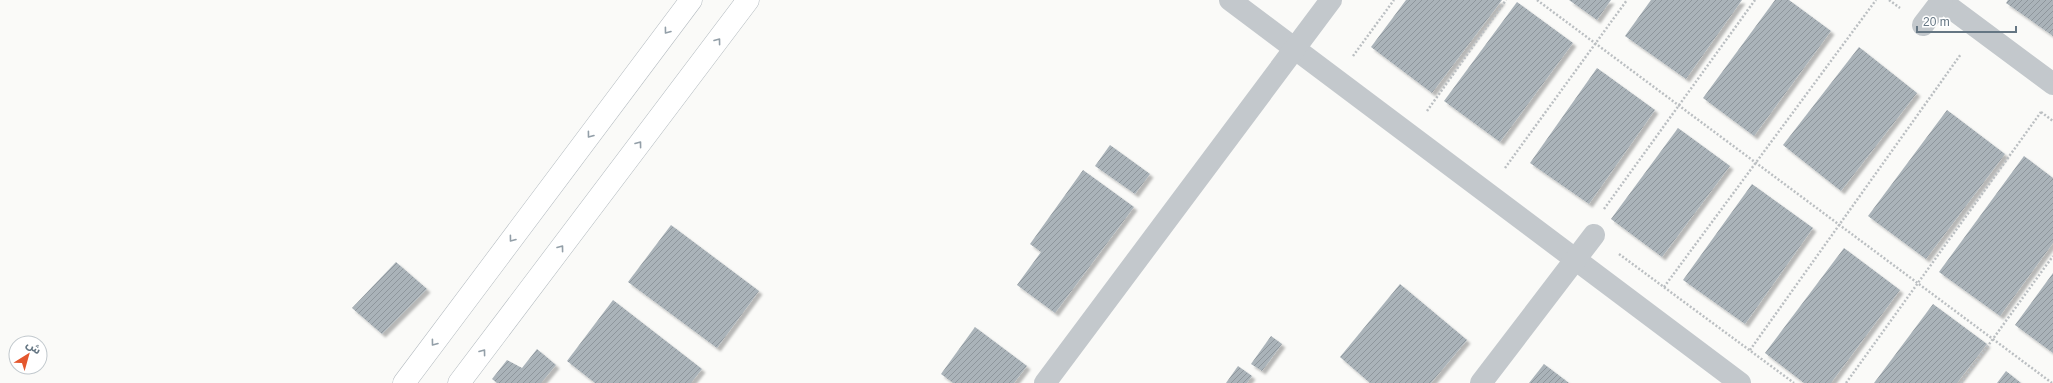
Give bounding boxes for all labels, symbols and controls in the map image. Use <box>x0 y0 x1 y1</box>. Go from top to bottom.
scale bar <box>1917 8 2016 34</box>
text: 20 m <box>1923 15 1950 29</box>
one-way arrow <box>665 27 672 34</box>
one-way arrow <box>713 38 720 45</box>
one-way arrow <box>587 131 594 138</box>
one-way arrow <box>634 142 641 149</box>
one-way arrow <box>509 235 516 242</box>
one-way arrow <box>556 246 563 253</box>
north arrow <box>8 335 48 375</box>
text: ش <box>24 338 44 357</box>
one-way arrow <box>432 339 439 346</box>
one-way arrow <box>478 349 485 356</box>

